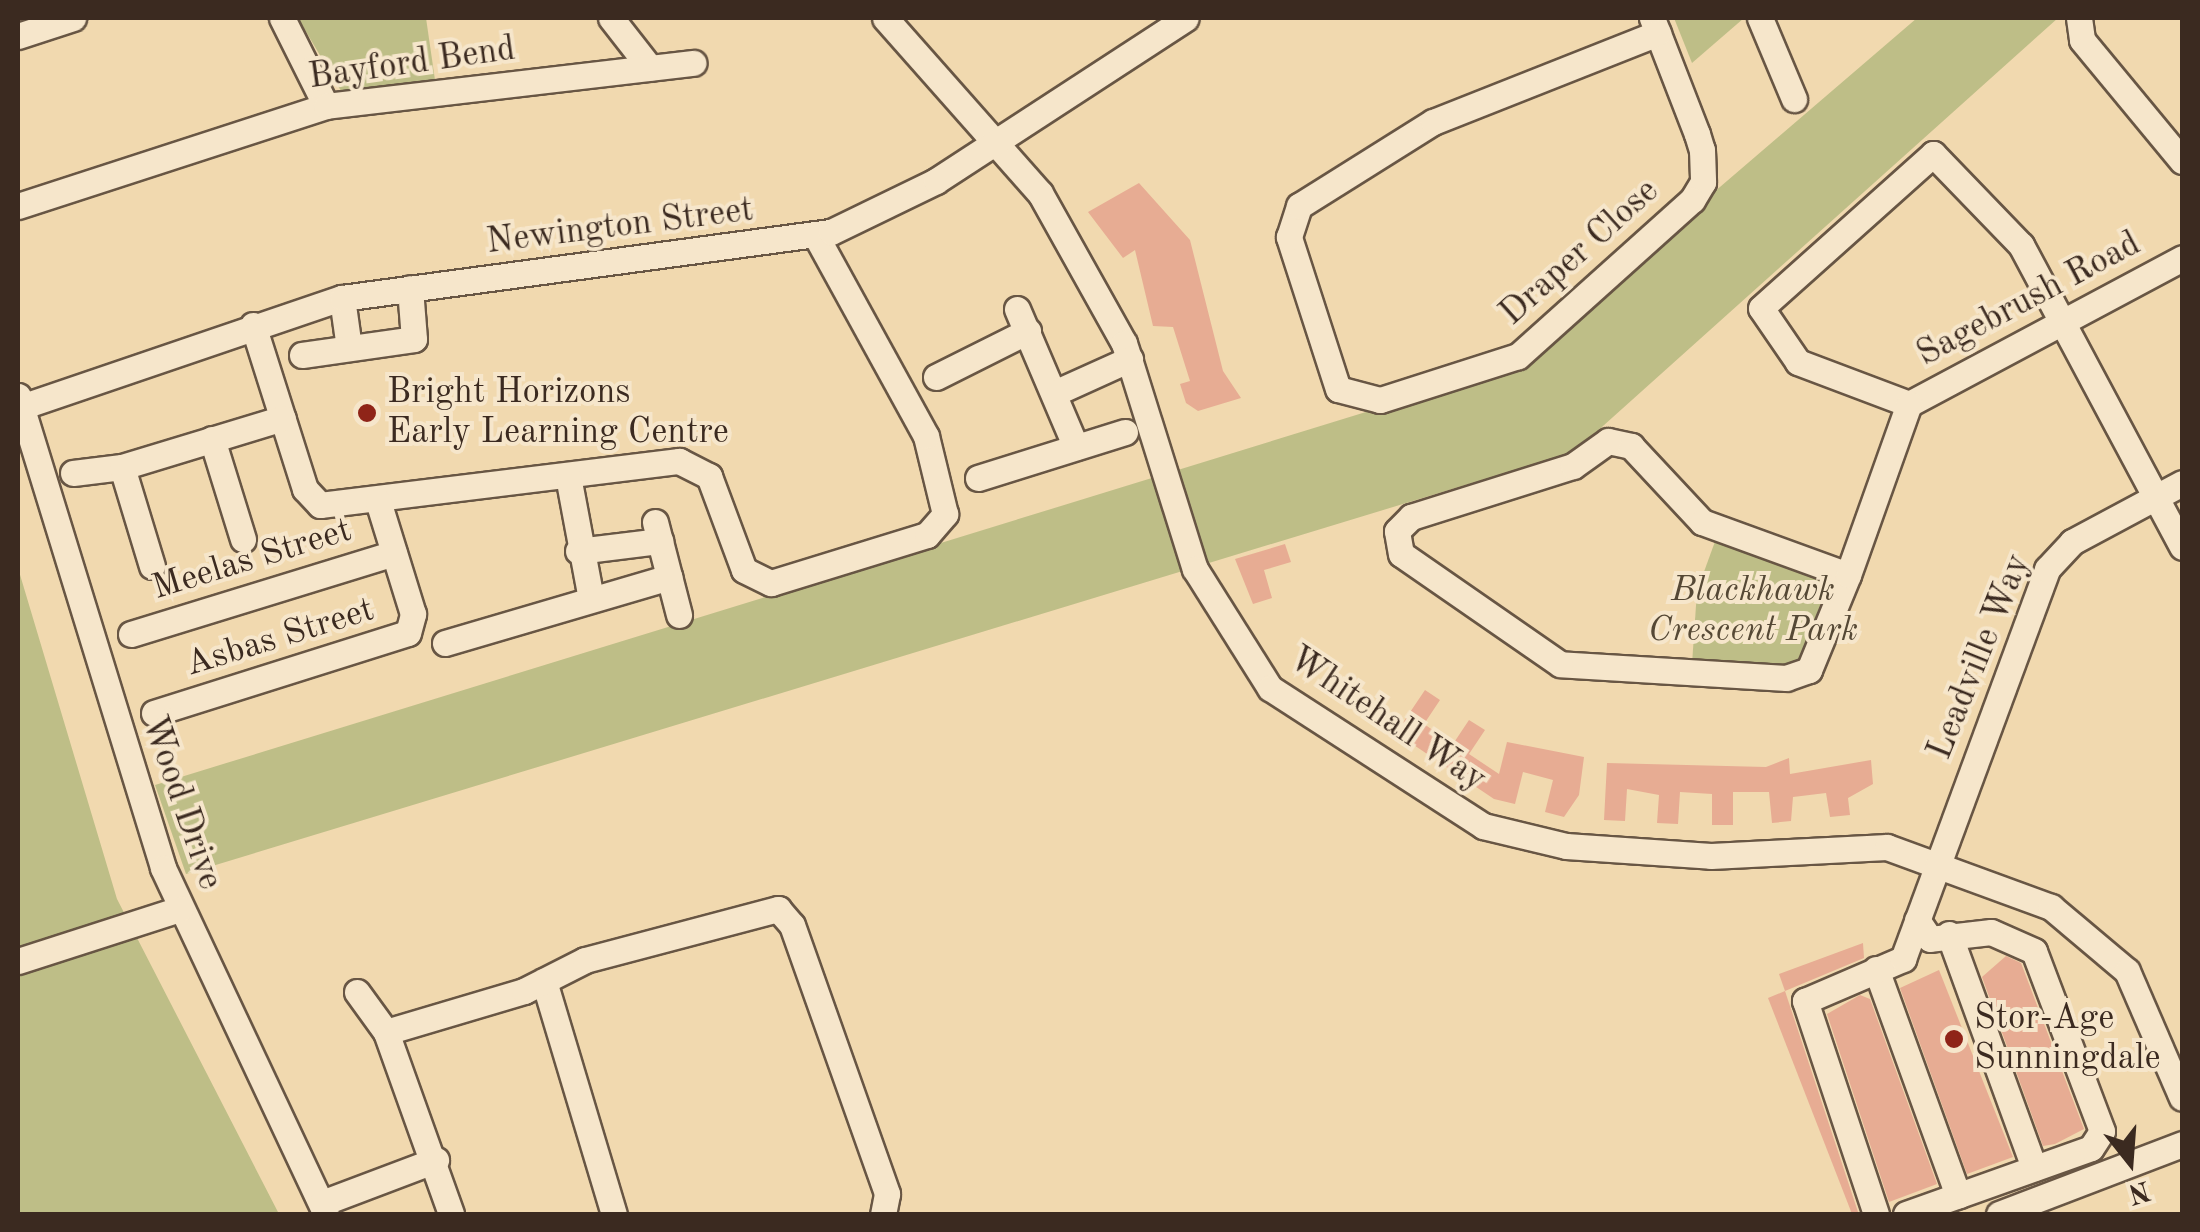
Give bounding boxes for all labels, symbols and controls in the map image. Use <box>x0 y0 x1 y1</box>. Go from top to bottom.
street label: Bayford Bend <box>306 29 518 99</box>
street label: Draper Close <box>1492 171 1668 335</box>
street label: Newington Street <box>484 190 756 264</box>
street label: Sagebrush Road <box>1910 223 2148 377</box>
place label: Bright Horizons Early Learning Centre <box>387 372 729 454</box>
marker: Bright Horizons Early Learning Centre <box>356 402 378 424</box>
street label: Meelas Street <box>147 510 357 610</box>
street label: Leadville Way <box>1920 548 2040 766</box>
park label: Blackhawk Crescent Park <box>1648 570 1858 652</box>
street label: Asbas Street <box>181 589 379 687</box>
street label: Whitehall Way <box>1280 639 1494 801</box>
street label: Wood Drive <box>132 711 230 895</box>
place label: Stor-Age Sunningdale <box>1974 998 2161 1080</box>
marker: Stor-Age Sunningdale <box>1943 1028 1965 1050</box>
north arrow <box>2080 1112 2180 1212</box>
text: N <box>2124 1174 2153 1207</box>

